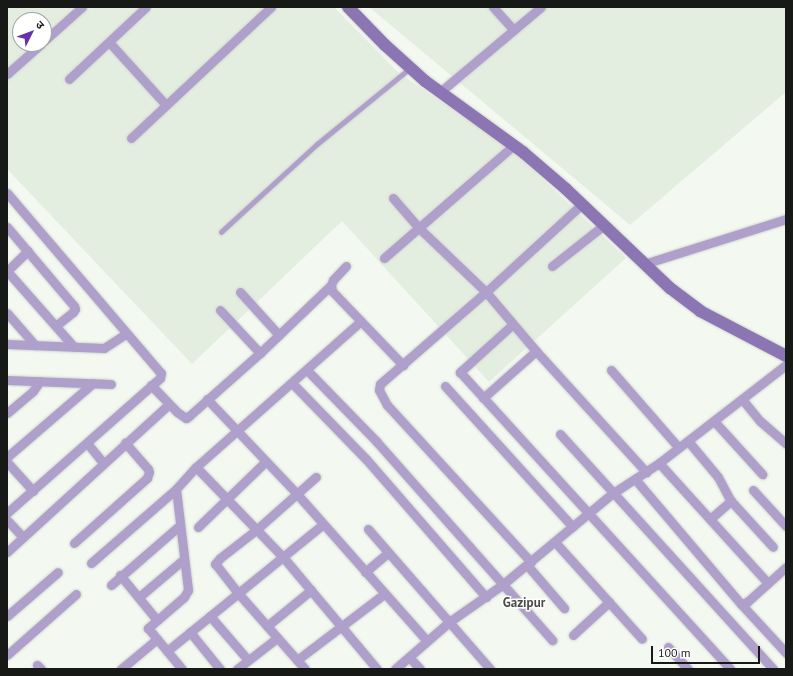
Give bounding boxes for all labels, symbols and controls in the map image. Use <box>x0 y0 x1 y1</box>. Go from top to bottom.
north arrow <box>12 12 52 52</box>
text: उ <box>33 18 48 32</box>
district label: Gazipur <box>503 595 545 611</box>
scale bar <box>653 638 762 664</box>
text: 100 m <box>658 645 691 660</box>

